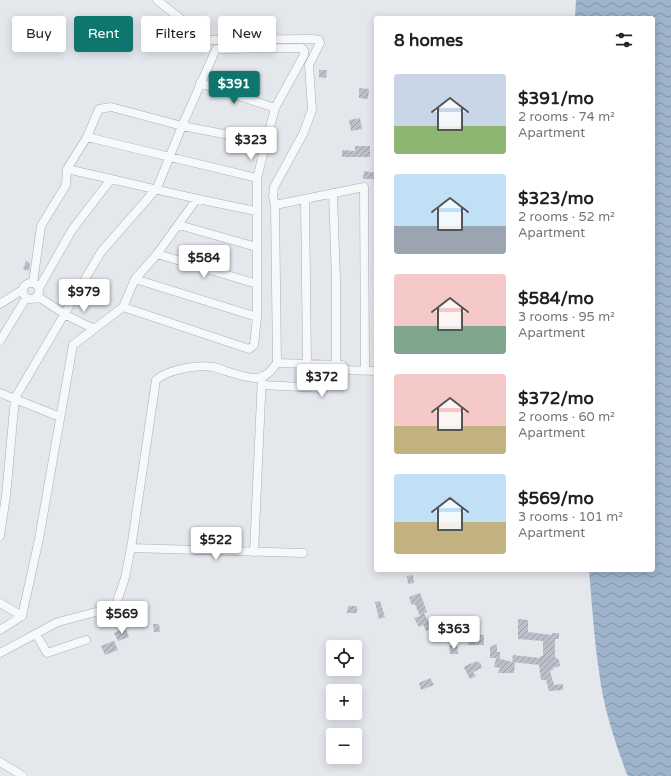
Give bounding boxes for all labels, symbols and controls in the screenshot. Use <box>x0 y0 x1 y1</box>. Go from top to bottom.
chip: Buy <box>12 16 66 52</box>
chip: Rent <box>74 16 133 52</box>
chip: Filters <box>141 16 210 52</box>
chip: New <box>218 16 276 52</box>
icon: filters <box>613 29 635 51</box>
text: 8 homes <box>394 30 463 51</box>
pin: $391 <box>210 71 258 105</box>
text: $391 <box>218 76 250 92</box>
text: $391/mo <box>518 88 594 109</box>
icon: home <box>426 90 474 138</box>
text: 2 rooms · 74 m² <box>518 109 615 125</box>
text: Apartment <box>518 125 585 141</box>
pin: $323 <box>227 127 275 161</box>
text: $323 <box>235 132 267 148</box>
text: $323/mo <box>518 188 594 209</box>
icon: home <box>426 190 474 238</box>
text: 2 rooms · 52 m² <box>518 209 615 225</box>
text: Apartment <box>518 225 585 241</box>
pin: $584 <box>180 245 228 279</box>
text: $584 <box>188 250 220 266</box>
pin: $979 <box>60 279 108 313</box>
text: $979 <box>68 284 100 300</box>
text: $584/mo <box>518 288 594 309</box>
icon: home <box>426 290 474 338</box>
text: 3 rooms · 95 m² <box>518 309 615 325</box>
text: Apartment <box>518 325 585 341</box>
pin: $372 <box>298 364 346 398</box>
text: $372 <box>306 369 338 385</box>
text: $372/mo <box>518 388 594 409</box>
icon: home <box>426 390 474 438</box>
text: 2 rooms · 60 m² <box>518 409 615 425</box>
text: Apartment <box>518 425 585 441</box>
text: $569/mo <box>518 488 594 509</box>
icon: home <box>426 490 474 538</box>
text: 3 rooms · 101 m² <box>518 509 623 525</box>
text: Apartment <box>518 525 585 541</box>
pin: $522 <box>192 527 240 561</box>
text: $522 <box>200 532 232 548</box>
pin: $569 <box>98 601 146 635</box>
text: $569 <box>106 606 138 622</box>
pin: $363 <box>430 616 478 650</box>
text: $363 <box>438 621 470 637</box>
map controls <box>326 640 362 764</box>
button: locate <box>326 640 362 676</box>
button: + <box>326 684 362 720</box>
button: − <box>326 728 362 764</box>

